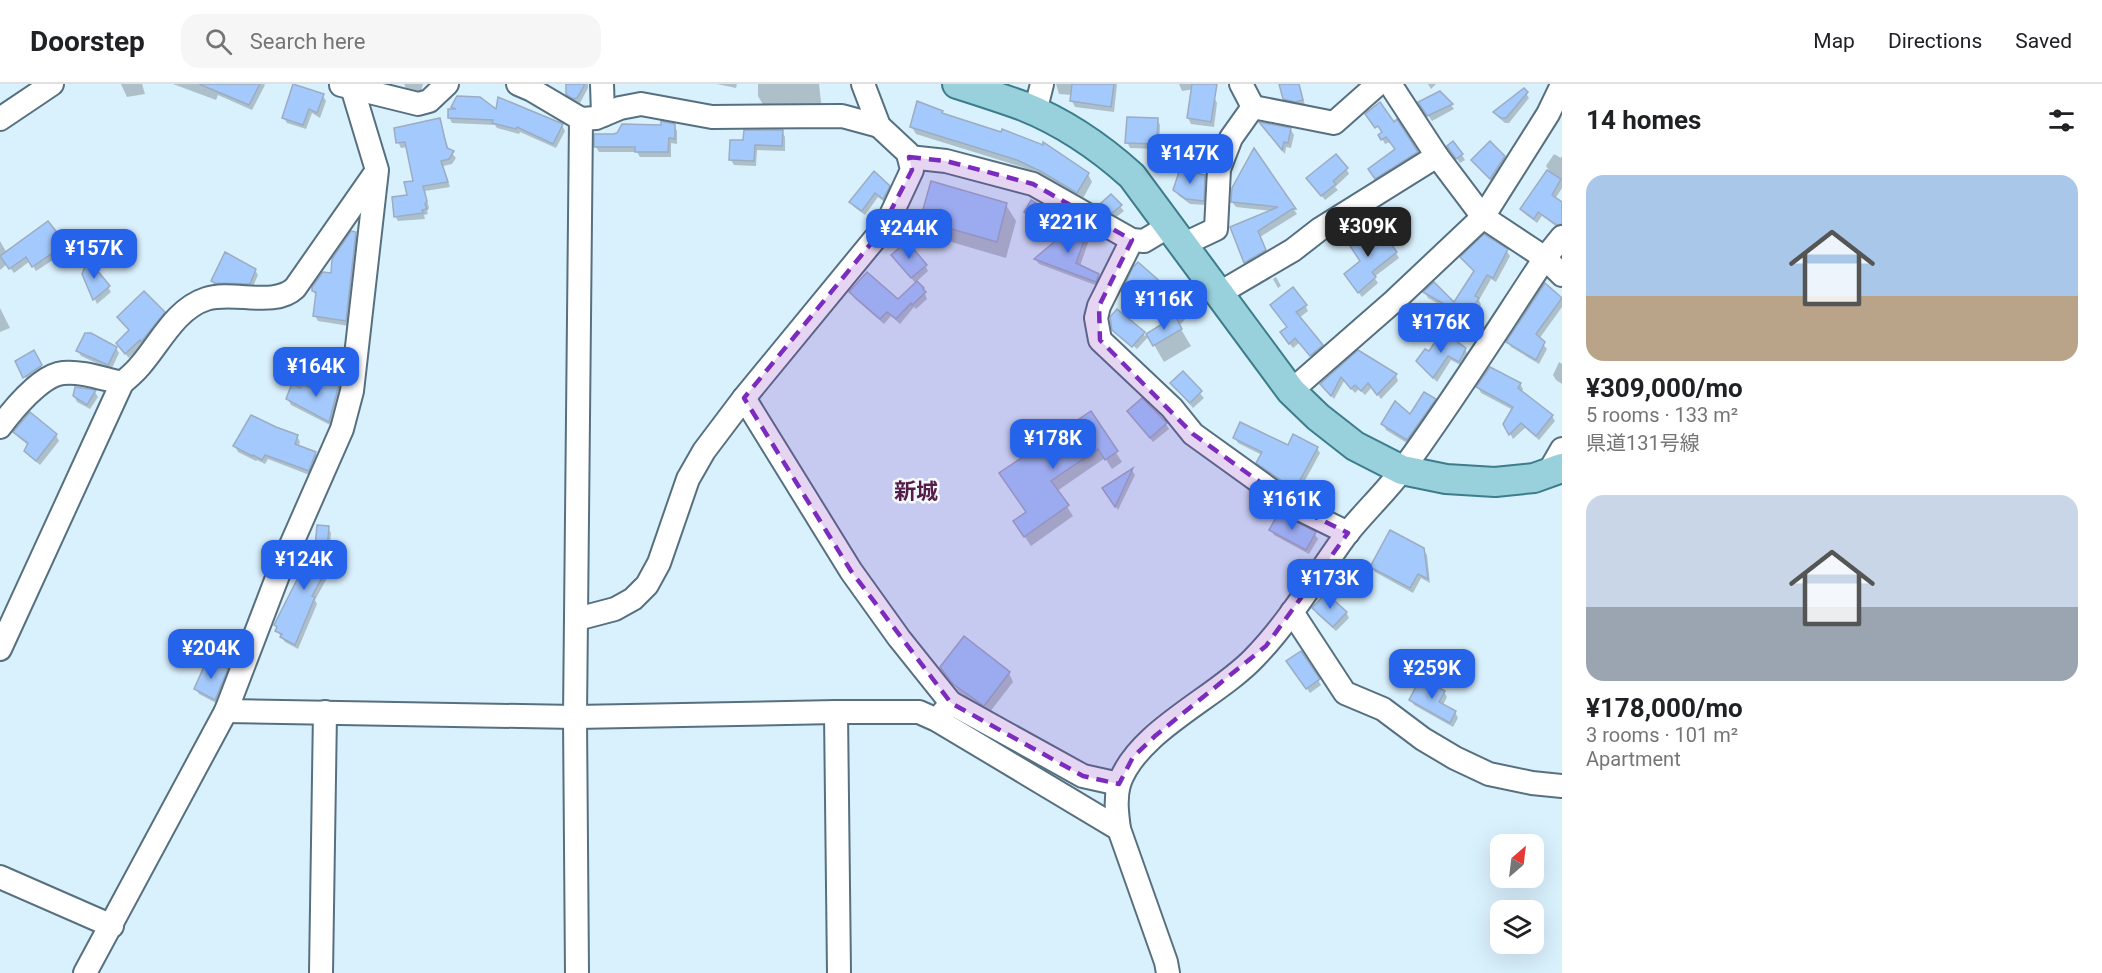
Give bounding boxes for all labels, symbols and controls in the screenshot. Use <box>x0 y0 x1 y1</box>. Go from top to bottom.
search box <box>181 14 601 68</box>
text: Doorstep <box>30 25 145 58</box>
icon: search <box>202 25 235 58</box>
text: Search here <box>250 29 366 54</box>
text: Map <box>1813 29 1855 53</box>
text: Directions <box>1888 29 1982 53</box>
text: Saved <box>2015 29 2072 53</box>
icon: filters <box>2045 104 2078 137</box>
text: 14 homes <box>1586 105 1701 135</box>
pin: ¥147K <box>1148 134 1232 185</box>
text: ¥147K <box>1161 141 1219 165</box>
pin: ¥221K <box>1026 203 1110 254</box>
pin: ¥309K <box>1326 207 1410 258</box>
pin: ¥244K <box>867 209 951 260</box>
text: ¥221K <box>1039 210 1097 234</box>
text: ¥309K <box>1339 214 1397 238</box>
icon: home <box>1778 214 1886 322</box>
text: ¥244K <box>880 216 938 240</box>
pin: ¥157K <box>52 229 136 280</box>
text: ¥157K <box>65 236 123 260</box>
pin: ¥116K <box>1122 280 1206 331</box>
text: ¥116K <box>1135 287 1193 311</box>
pin: ¥176K <box>1399 303 1483 354</box>
text: ¥176K <box>1412 310 1470 334</box>
pin: ¥164K <box>274 347 358 398</box>
text: ¥164K <box>287 354 345 378</box>
text: ¥309,000/mo <box>1586 373 1743 403</box>
text: 5 rooms · 133 m² <box>1586 403 1738 427</box>
pin: ¥178K <box>1011 419 1095 470</box>
text: ¥178K <box>1024 426 1082 450</box>
text: 県道131号線 <box>1586 431 1700 455</box>
district label: 新城 <box>894 479 938 504</box>
pin: ¥161K <box>1250 480 1334 531</box>
text: ¥161K <box>1263 487 1321 511</box>
icon: home <box>1778 534 1886 642</box>
pin: ¥124K <box>262 540 346 591</box>
text: ¥124K <box>275 547 333 571</box>
pin: ¥173K <box>1288 559 1372 610</box>
text: ¥173K <box>1301 566 1359 590</box>
pin: ¥204K <box>169 629 253 680</box>
text: ¥204K <box>182 636 240 660</box>
pin: ¥259K <box>1390 649 1474 700</box>
text: ¥259K <box>1403 656 1461 680</box>
text: ¥178,000/mo <box>1586 693 1743 723</box>
text: 3 rooms · 101 m² <box>1586 723 1738 747</box>
text: Apartment <box>1586 747 1681 771</box>
north arrow <box>1490 834 1544 888</box>
map controls <box>1490 834 1544 954</box>
button: layers <box>1490 900 1544 954</box>

